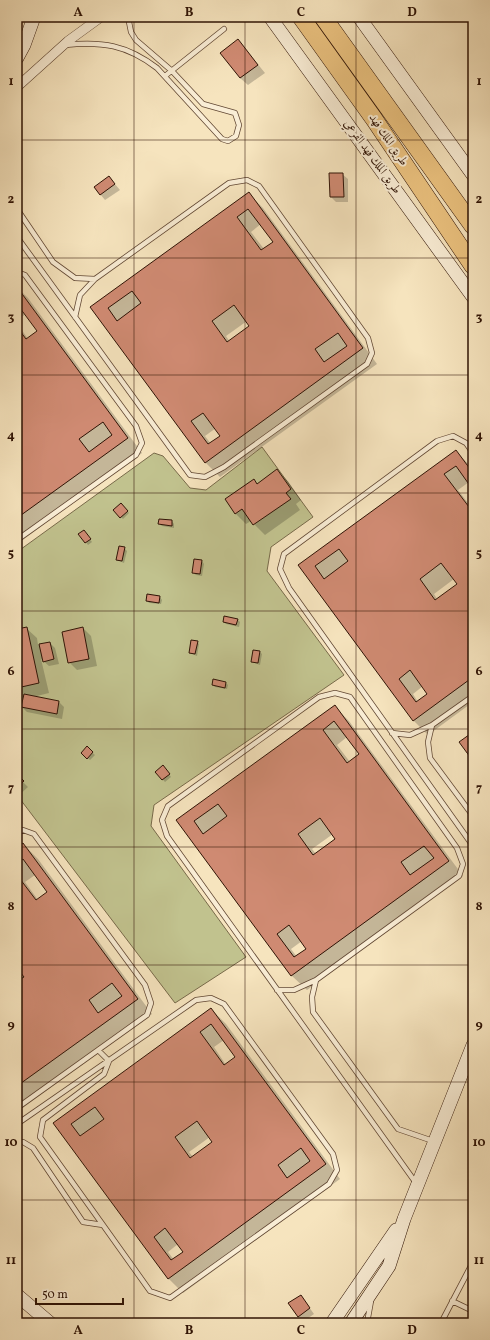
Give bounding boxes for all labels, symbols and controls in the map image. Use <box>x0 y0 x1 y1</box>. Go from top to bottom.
text: A <box>73 4 83 22</box>
text: B <box>185 4 194 22</box>
text: C <box>297 4 305 22</box>
text: D <box>407 4 417 22</box>
text: 1 <box>8 73 14 91</box>
text: 1 <box>476 73 482 91</box>
street label: طريق الملك فهد <box>365 111 411 169</box>
street label: طريق الملك فهد الفرعي <box>339 117 405 198</box>
text: 2 <box>8 191 15 209</box>
text: 2 <box>476 191 483 209</box>
text: 3 <box>8 309 15 327</box>
text: 3 <box>476 309 483 327</box>
text: 4 <box>7 427 15 445</box>
text: 4 <box>475 427 483 445</box>
text: 5 <box>8 545 14 563</box>
text: 5 <box>476 545 482 563</box>
text: 6 <box>7 663 15 681</box>
text: 6 <box>475 663 483 681</box>
text: 7 <box>8 780 14 798</box>
text: 7 <box>476 780 482 798</box>
text: 8 <box>7 898 15 916</box>
text: 8 <box>475 898 483 916</box>
text: 9 <box>7 1016 15 1034</box>
text: 9 <box>475 1016 483 1034</box>
text: 10 <box>4 1134 18 1152</box>
text: 10 <box>472 1134 486 1152</box>
text: 11 <box>6 1252 16 1270</box>
text: 11 <box>474 1252 484 1270</box>
scale bar <box>36 1280 123 1306</box>
text: 50 m <box>42 1287 68 1303</box>
text: A <box>73 1322 83 1340</box>
text: B <box>185 1322 194 1340</box>
text: C <box>297 1322 305 1340</box>
text: D <box>407 1322 417 1340</box>

